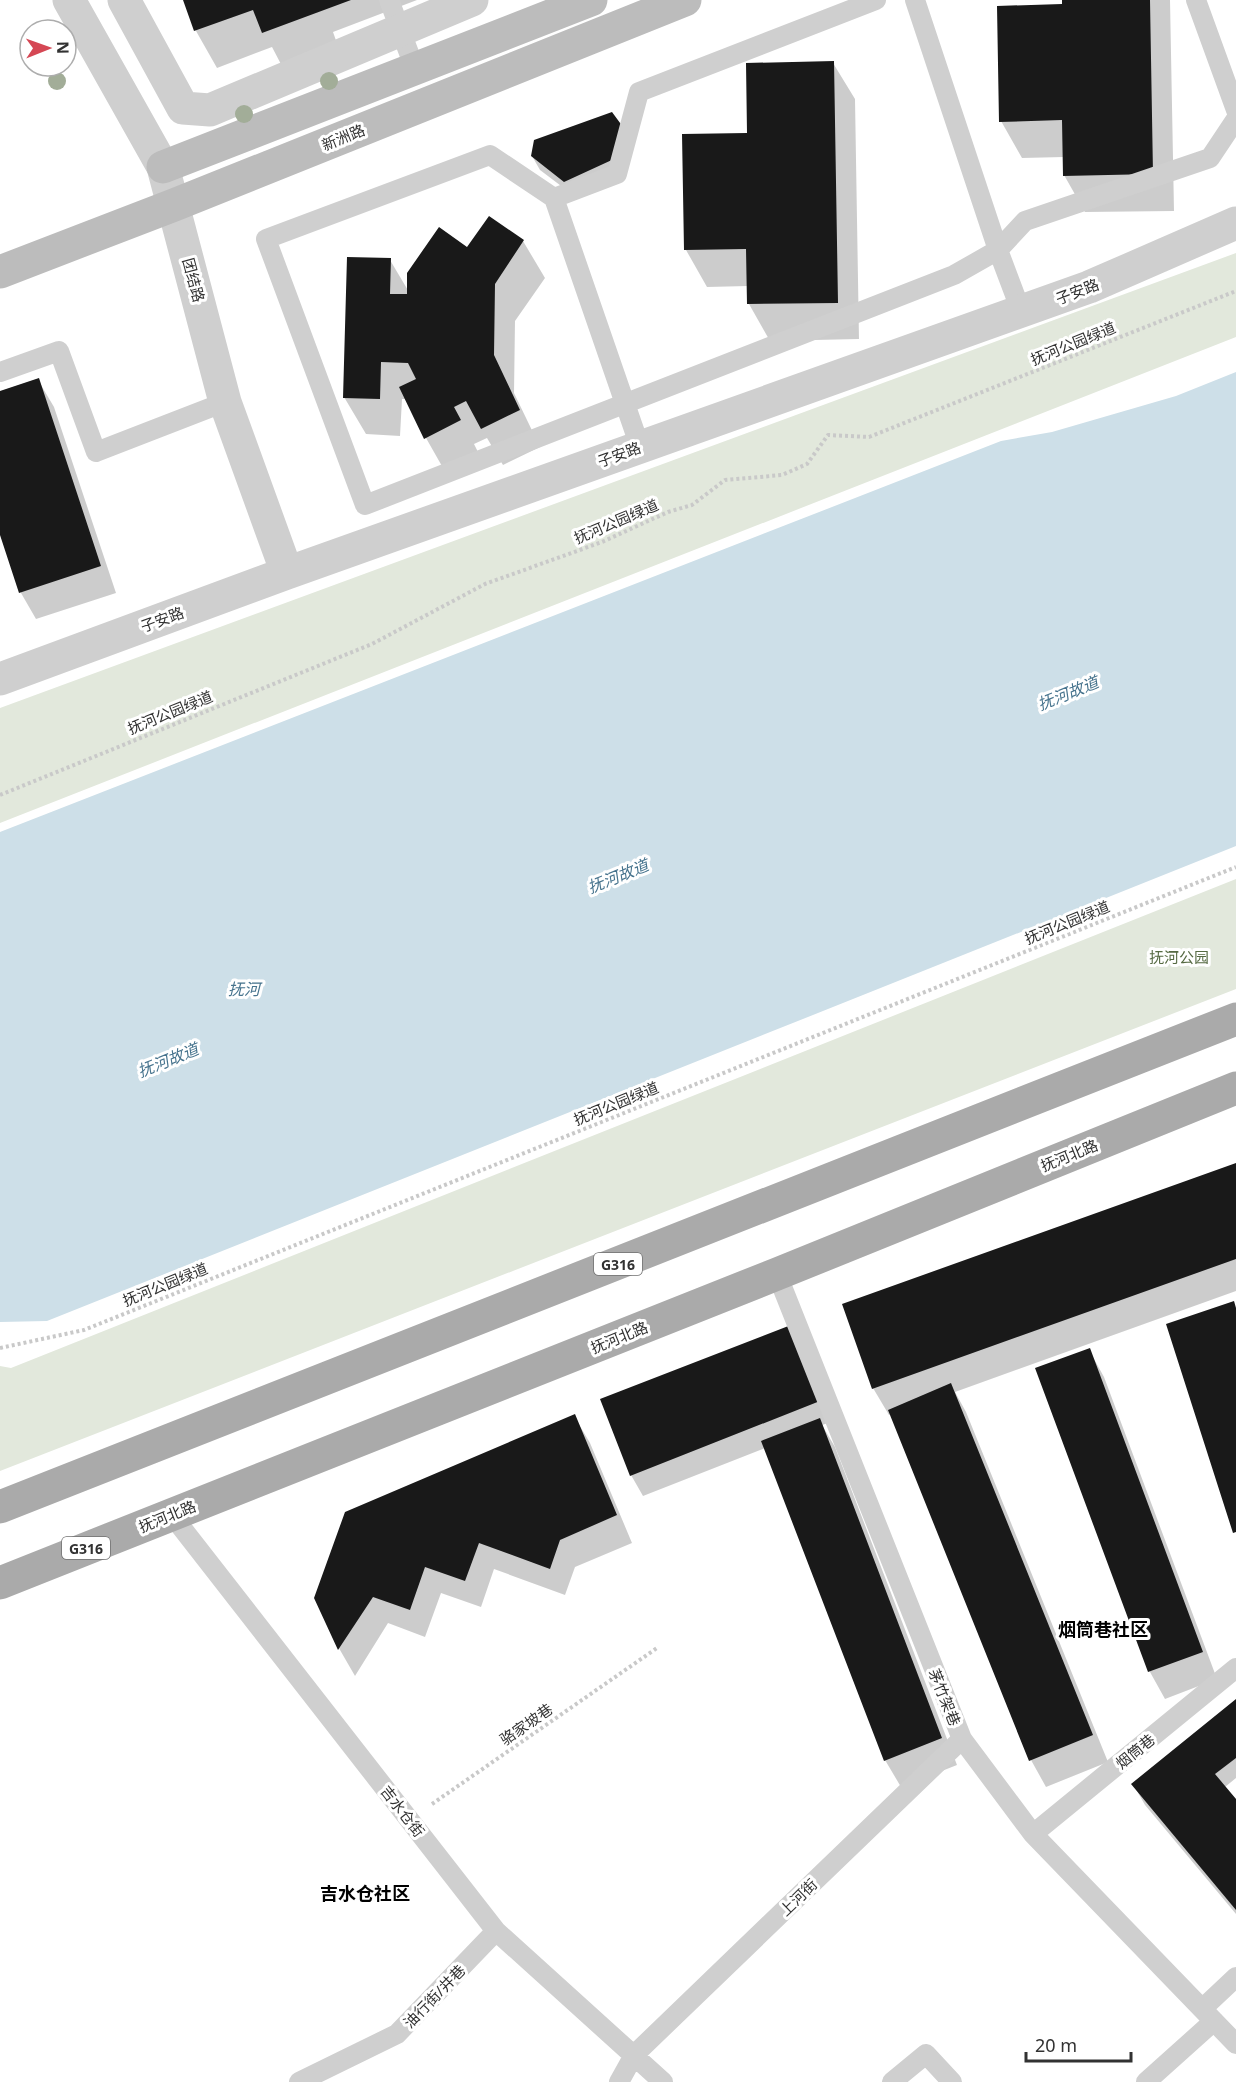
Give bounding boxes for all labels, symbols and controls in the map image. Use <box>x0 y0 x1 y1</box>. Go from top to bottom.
north arrow <box>18 18 78 78</box>
text: N <box>52 41 74 54</box>
street label: 新洲路 <box>318 119 368 155</box>
street label: 团结路 <box>179 256 209 304</box>
street label: 子安路 <box>1052 274 1102 308</box>
street label: 抚河公园绿道 <box>1028 317 1118 369</box>
street label: 子安路 <box>594 437 644 471</box>
street label: 抚河公园绿道 <box>571 494 661 548</box>
street label: 子安路 <box>137 602 187 636</box>
water label: 抚河故道 <box>1034 670 1104 715</box>
street label: 抚河公园绿道 <box>125 686 215 738</box>
water label: 抚河故道 <box>584 853 654 898</box>
street label: 抚河公园绿道 <box>1022 896 1112 948</box>
park label: 抚河公园 <box>1149 947 1209 967</box>
water label: 抚河 <box>228 978 263 1000</box>
water label: 抚河故道 <box>134 1037 204 1082</box>
street label: 抚河公园绿道 <box>571 1077 661 1129</box>
street label: 抚河北路 <box>1037 1134 1101 1176</box>
road number: G316 <box>594 1253 642 1275</box>
street label: 抚河公园绿道 <box>120 1258 210 1310</box>
street label: 抚河北路 <box>587 1316 651 1358</box>
street label: 抚河北路 <box>135 1495 199 1537</box>
road number: G316 <box>62 1537 110 1559</box>
district label: 烟筒巷社区 <box>1058 1617 1148 1641</box>
street label: 茅竹架巷 <box>924 1665 966 1729</box>
street label: 骆家坡巷 <box>496 1699 556 1749</box>
street label: 烟筒巷 <box>1111 1729 1159 1773</box>
street label: 吉水仓街 <box>377 1781 429 1841</box>
street label: 上河街 <box>775 1874 821 1920</box>
district label: 吉水仓社区 <box>320 1881 410 1905</box>
street label: 油行街/井巷 <box>399 1960 469 2032</box>
scale bar <box>1026 2025 1131 2063</box>
text: 20 m <box>1035 2033 1077 2057</box>

